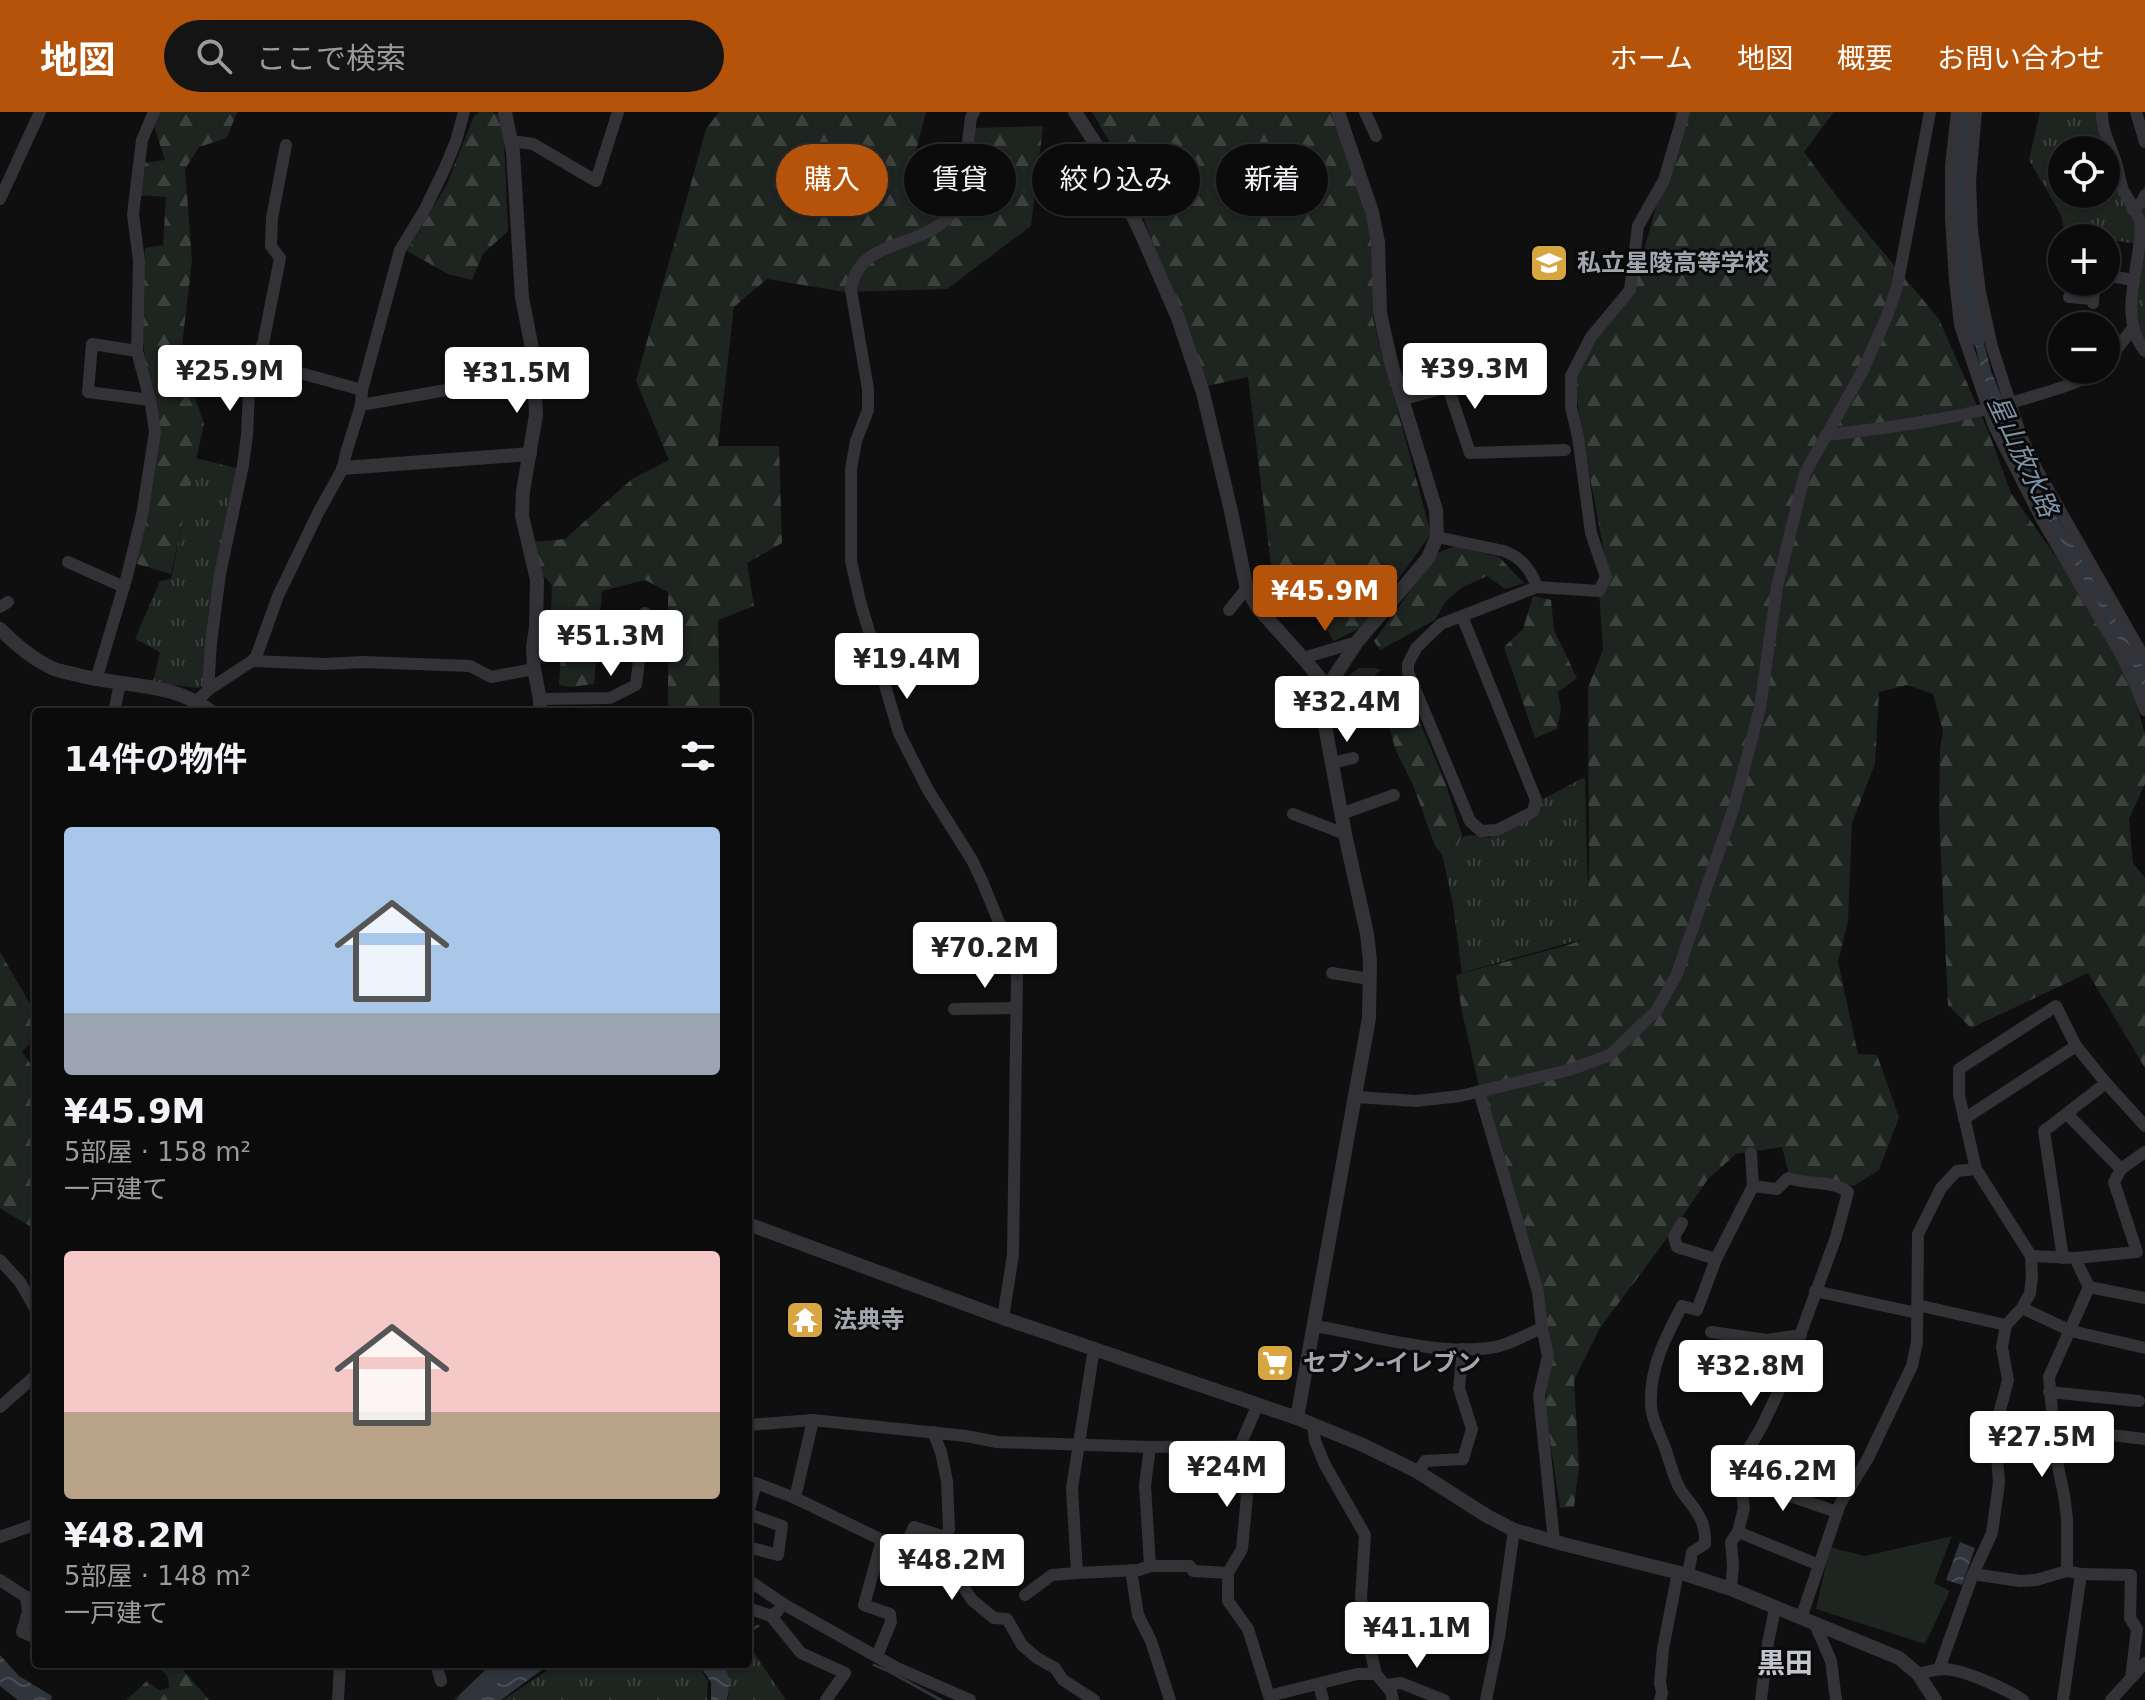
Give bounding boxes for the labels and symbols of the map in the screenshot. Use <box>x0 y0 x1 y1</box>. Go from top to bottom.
school or university icon: 私立星陵高等学校 <box>1528 242 1570 284</box>
place label: 私立星陵高等学校 <box>1577 249 1769 277</box>
pin: ¥39.3M <box>1410 343 1540 411</box>
pin: ¥25.9M <box>165 345 295 413</box>
pin: ¥31.5M <box>452 347 582 415</box>
water label: 星山放水路 <box>1982 391 2065 523</box>
pin: ¥45.9M <box>1260 565 1390 633</box>
pin: ¥51.3M <box>546 610 676 678</box>
pin: ¥19.4M <box>842 633 972 701</box>
pin: ¥32.4M <box>1282 676 1412 744</box>
pin: ¥70.2M <box>920 922 1050 990</box>
temple icon: 法典寺 <box>784 1299 826 1341</box>
place label: 法典寺 <box>833 1306 905 1334</box>
pin: ¥32.8M <box>1686 1340 1816 1408</box>
supermarket icon: セブン-イレブン <box>1254 1342 1296 1384</box>
place label: セブン-イレブン <box>1303 1349 1481 1377</box>
pin: ¥27.5M <box>1977 1411 2107 1479</box>
pin: ¥24M <box>1180 1441 1274 1509</box>
pin: ¥46.2M <box>1718 1445 1848 1513</box>
pin: ¥48.2M <box>887 1534 1017 1602</box>
pin: ¥41.1M <box>1352 1602 1482 1670</box>
district label: 黒田 <box>1757 1647 1813 1680</box>

